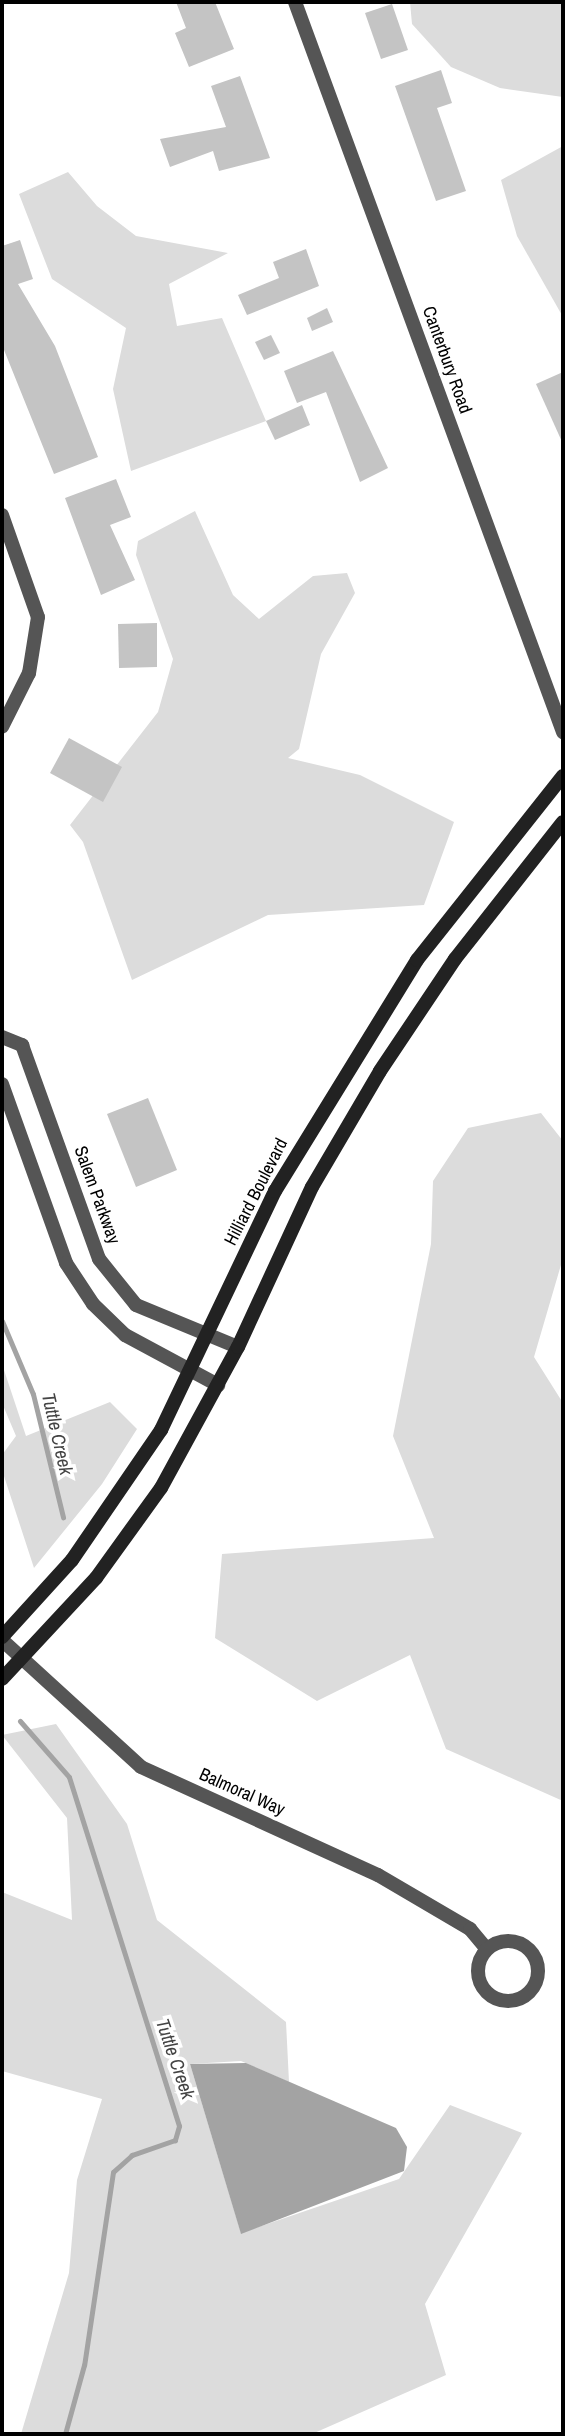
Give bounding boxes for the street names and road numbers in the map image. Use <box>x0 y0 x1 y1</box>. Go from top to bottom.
street label: Canterbury Road <box>418 303 476 417</box>
street label: Hilliard Boulevard <box>220 1135 292 1249</box>
street label: Salem Parkway <box>69 1143 125 1247</box>
street label: Balmoral Way <box>196 1764 288 1820</box>

